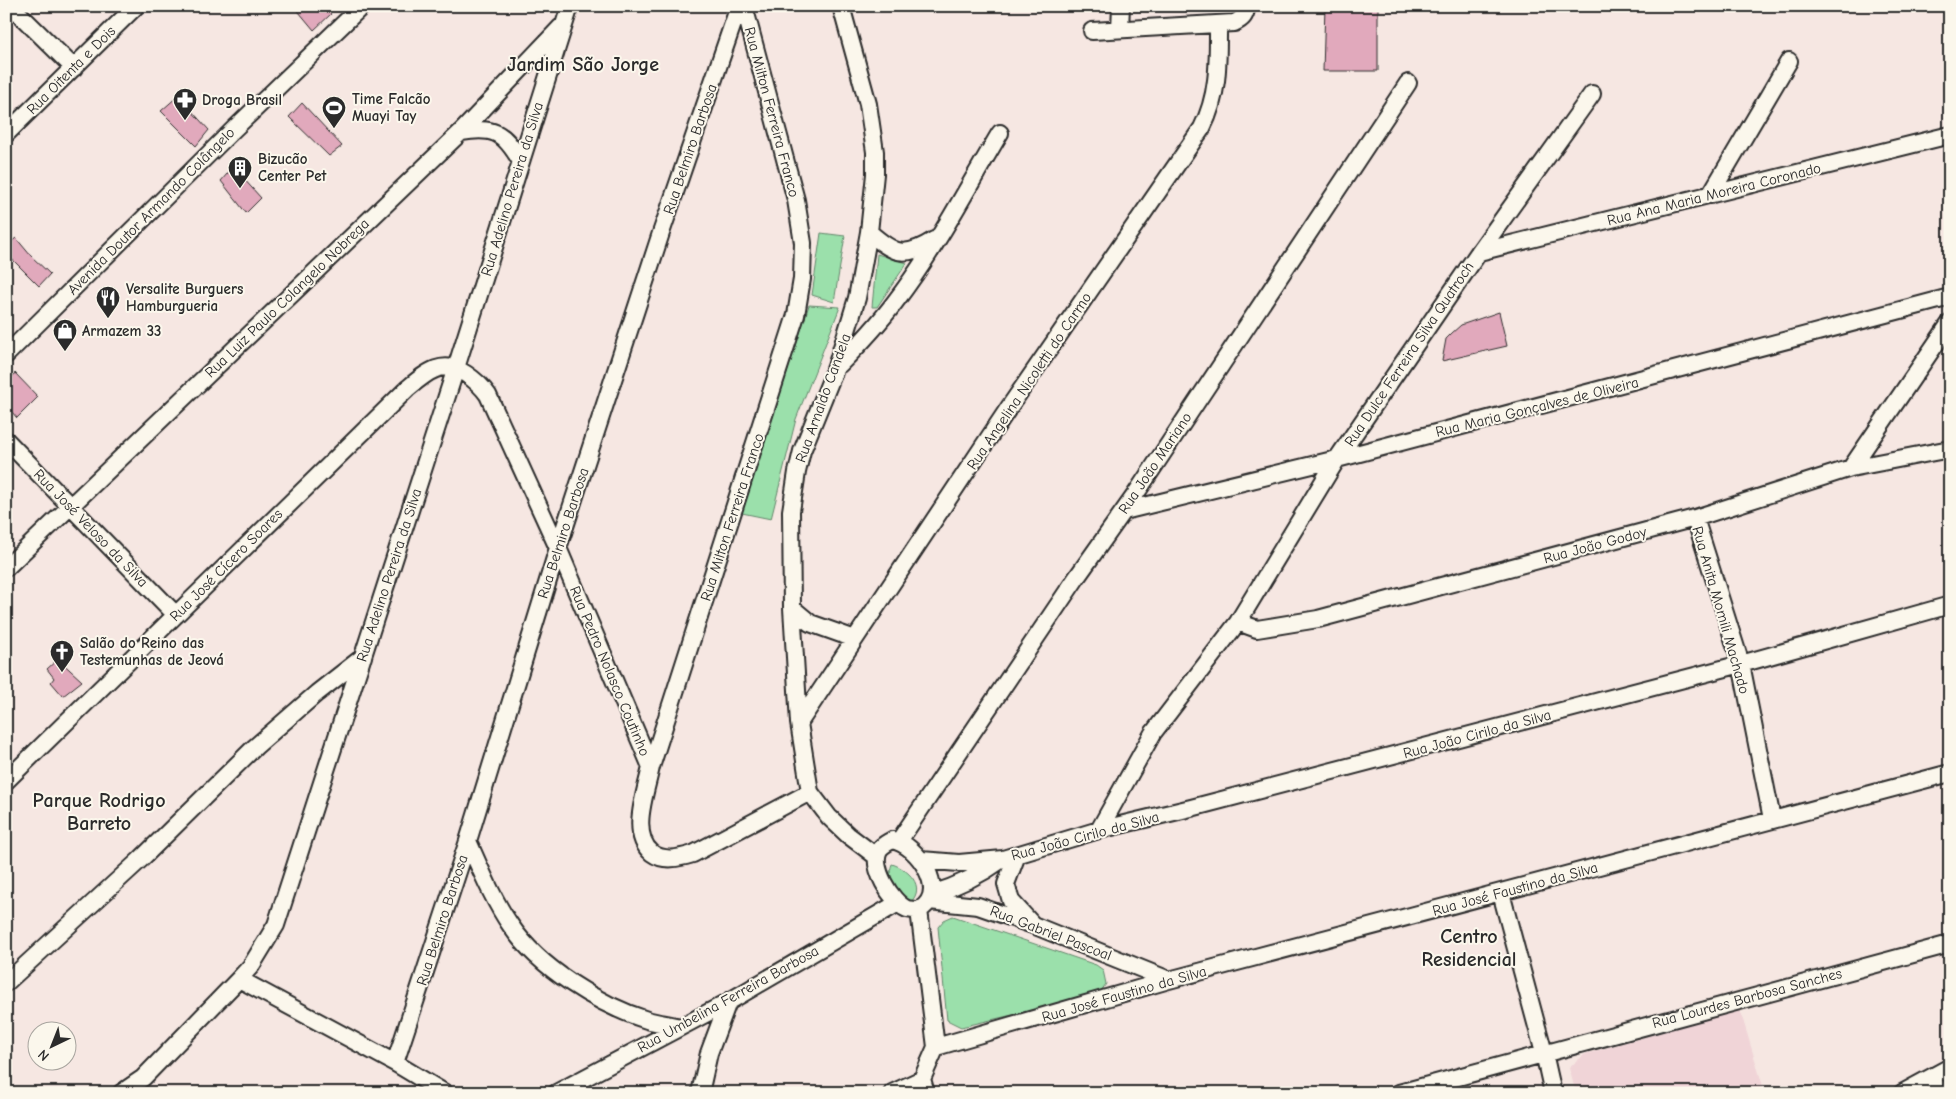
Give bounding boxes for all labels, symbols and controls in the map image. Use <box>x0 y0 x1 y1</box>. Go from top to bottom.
street label: Rua Oitenta e Dois <box>23 22 119 118</box>
street label: Rua Milton Ferreira Franco <box>741 25 803 199</box>
district label: Jardim São Jorge <box>507 53 659 76</box>
street label: Rua Belmiro Barbosa <box>659 81 721 217</box>
pharmacy icon: Droga Brasil <box>172 87 198 121</box>
place label: Time Falcão Muayi Tay <box>352 90 431 125</box>
place label: Droga Brasil <box>202 91 282 109</box>
sports icon: Time Falcão Muayi Tay <box>321 95 347 129</box>
street label: Rua Adelino Pereira da Silva <box>477 100 547 278</box>
street label: Avenida Doutor Armando Colângelo <box>63 123 239 299</box>
place label: Bizucão Center Pet <box>258 150 327 185</box>
building icon: Bizucão Center Pet <box>227 155 253 189</box>
street label: Rua Ana Maria Moreira Coronado <box>1605 159 1823 229</box>
street label: Rua Luiz Paulo Colangelo Nobrega <box>201 215 373 381</box>
street label: Rua Dulce Ferreira Silva Quatroch <box>1340 258 1478 450</box>
place label: Versalite Burguers Hamburgueria <box>126 280 243 315</box>
restaurant icon: Versalite Burguers Hamburgueria <box>95 285 121 319</box>
street label: Rua Angelina Nicoletti do Carmo <box>963 289 1095 473</box>
shop icon: Armazem 33 <box>52 318 78 352</box>
place label: Armazem 33 <box>82 322 162 340</box>
street label: Rua Arnaldo Candela <box>791 331 855 465</box>
street label: Rua Maria Gonçalves de Oliveira <box>1433 373 1641 441</box>
street label: Rua João Mariano <box>1114 409 1196 517</box>
street label: Rua Milton Ferreira Franco <box>696 431 768 603</box>
street label: Rua José Veloso da Silva <box>30 465 152 591</box>
street label: Rua Belmiro Barbosa <box>533 465 593 601</box>
street label: Rua Adelino Pereira da Silva <box>352 486 426 664</box>
street label: Rua José Cícero Soares <box>166 505 286 625</box>
street label: Rua João Godoy <box>1541 523 1649 567</box>
street label: Rua Anita Momili Machado <box>1688 524 1754 696</box>
street label: Rua Pedro Nolasco Coutinho <box>566 583 654 759</box>
place label: Salão do Reino das Testemunhas de Jeová <box>80 634 224 669</box>
church icon: Salão do Reino das Testemunhas de Jeová <box>49 639 75 673</box>
street label: Rua João Cirilo da Silva <box>1401 706 1553 762</box>
district label: Parque Rodrigo Barreto <box>32 789 166 835</box>
street label: Rua João Cirilo da Silva <box>1009 808 1161 864</box>
street label: Rua Belmiro Barbosa <box>412 852 472 988</box>
street label: Rua José Faustino da Silva <box>1430 858 1600 920</box>
street label: Rua Gabriel Pascoal <box>988 901 1114 965</box>
district label: Centro Residencial <box>1421 925 1517 971</box>
street label: Rua Umbelina Ferreira Barbosa <box>634 942 822 1056</box>
street label: Rua José Faustino da Silva <box>1040 962 1208 1026</box>
street label: Rua Lourdes Barbosa Sanches <box>1650 964 1844 1032</box>
north arrow <box>28 1022 78 1072</box>
text: N <box>34 1046 53 1064</box>

